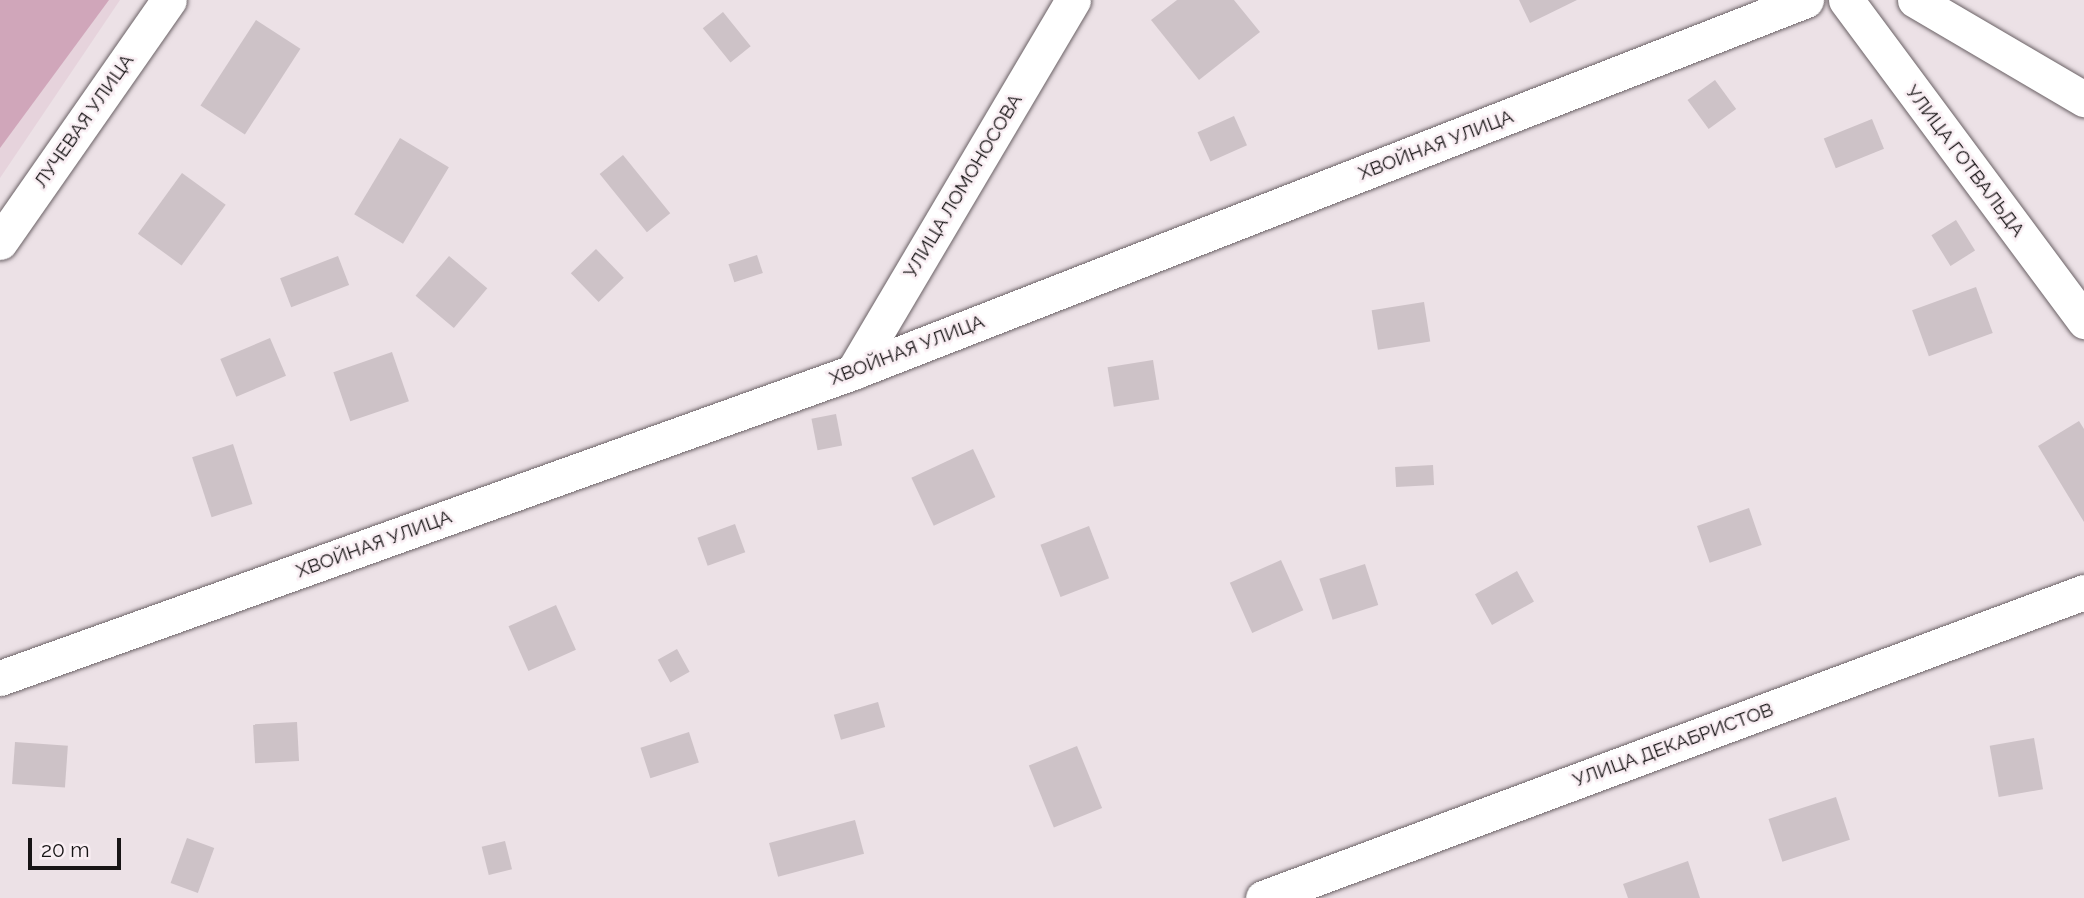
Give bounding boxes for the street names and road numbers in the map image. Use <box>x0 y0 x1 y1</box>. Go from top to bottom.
street label: ЛУЧЕВАЯ УЛИЦА <box>29 50 139 192</box>
street label: УЛИЦА ГОТВАЛЬДА <box>1900 80 2030 242</box>
street label: УЛИЦА ЛОМОНОСОВА <box>899 90 1027 282</box>
street label: ХВОЙНАЯ УЛИЦА <box>1355 105 1517 185</box>
street label: ХВОЙНАЯ УЛИЦА <box>826 310 988 390</box>
street label: ХВОЙНАЯ УЛИЦА <box>293 505 455 583</box>
street label: УЛИЦА ДЕКАБРИСТОВ <box>1570 698 1776 792</box>

